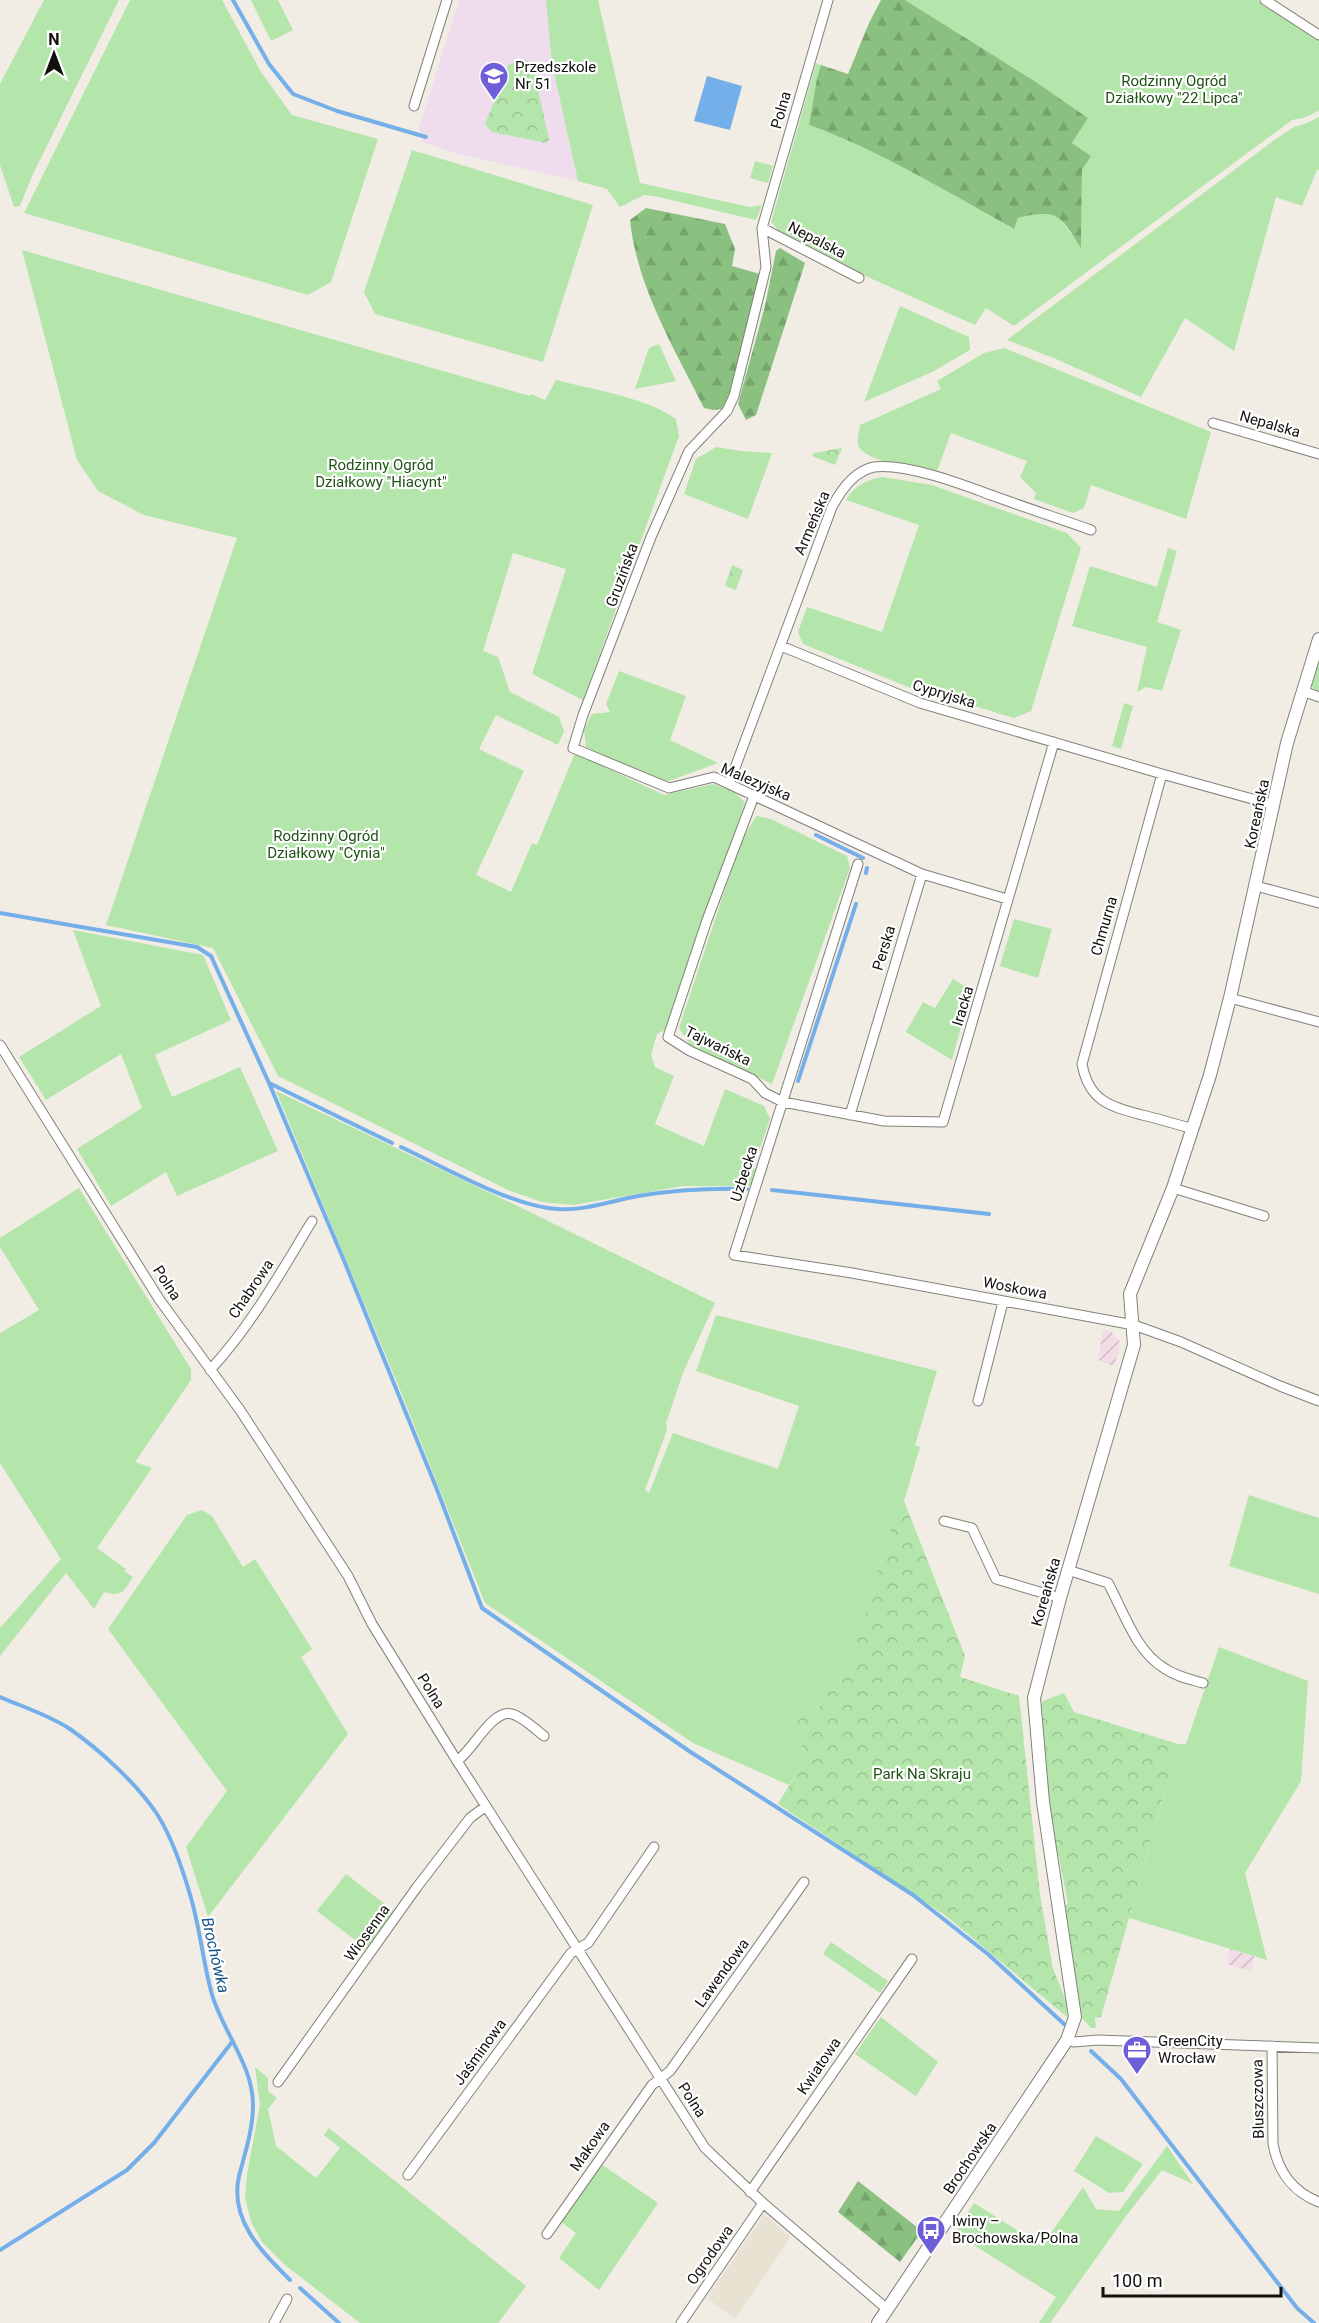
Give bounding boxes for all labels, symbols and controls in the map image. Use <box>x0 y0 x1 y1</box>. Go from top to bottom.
north arrow <box>24 24 84 84</box>
text: N <box>48 30 60 49</box>
place label: Przedszkole Nr 51 <box>515 58 596 93</box>
school or university icon: Przedszkole Nr 51 <box>478 60 510 102</box>
park label: Rodzinny Ogród Działkowy "22 Lipca" <box>1105 72 1243 107</box>
street label: Polna <box>767 89 795 131</box>
street label: Nepalska <box>785 218 849 262</box>
street label: Nepalska <box>1238 407 1302 441</box>
park label: Rodzinny Ogród Działkowy "Hiacynt" <box>315 456 447 491</box>
street label: Armeńska <box>790 488 834 558</box>
street label: Gruzińska <box>602 541 642 609</box>
street label: Cypryjska <box>910 676 978 712</box>
street label: Malezyjska <box>718 759 794 805</box>
street label: Koreańska <box>1241 778 1273 850</box>
park label: Rodzinny Ogród Działkowy "Cynia" <box>267 827 385 862</box>
street label: Chmurna <box>1087 894 1121 958</box>
street label: Perska <box>869 923 899 973</box>
street label: Iracka <box>948 984 978 1028</box>
street label: Tajwańska <box>682 1022 754 1070</box>
street label: Uzbecka <box>727 1144 761 1204</box>
street label: Chabrowa <box>225 1256 277 1322</box>
street label: Polna <box>149 1262 185 1304</box>
street label: Woskowa <box>981 1273 1049 1303</box>
street label: Koreańska <box>1028 1556 1064 1628</box>
street label: Polna <box>413 1670 449 1712</box>
park label: Park Na Skraju <box>873 1765 971 1783</box>
street label: Wiosenna <box>340 1901 394 1965</box>
water label: Brochówka <box>198 1915 233 1995</box>
street label: Lawendowa <box>691 1935 753 2011</box>
street label: Jaśminowa <box>450 2015 510 2089</box>
place label: GreenCity Wrocław <box>1158 2032 1223 2067</box>
street label: Kwiatowa <box>793 2034 845 2098</box>
office icon: GreenCity Wrocław <box>1121 2034 1153 2076</box>
street label: Bluszczowa <box>1248 2059 1268 2139</box>
street label: Polna <box>674 2079 710 2121</box>
street label: Makowa <box>566 2118 614 2174</box>
street label: Brochowska <box>940 2119 1000 2197</box>
place label: Iwiny – Brochowska/Polna <box>952 2212 1078 2247</box>
bus stop icon: Iwiny – Brochowska/Polna <box>915 2214 947 2256</box>
street label: Ogrodowa <box>683 2222 737 2288</box>
scale bar <box>1103 2260 1282 2298</box>
text: 100 m <box>1112 2270 1163 2291</box>

